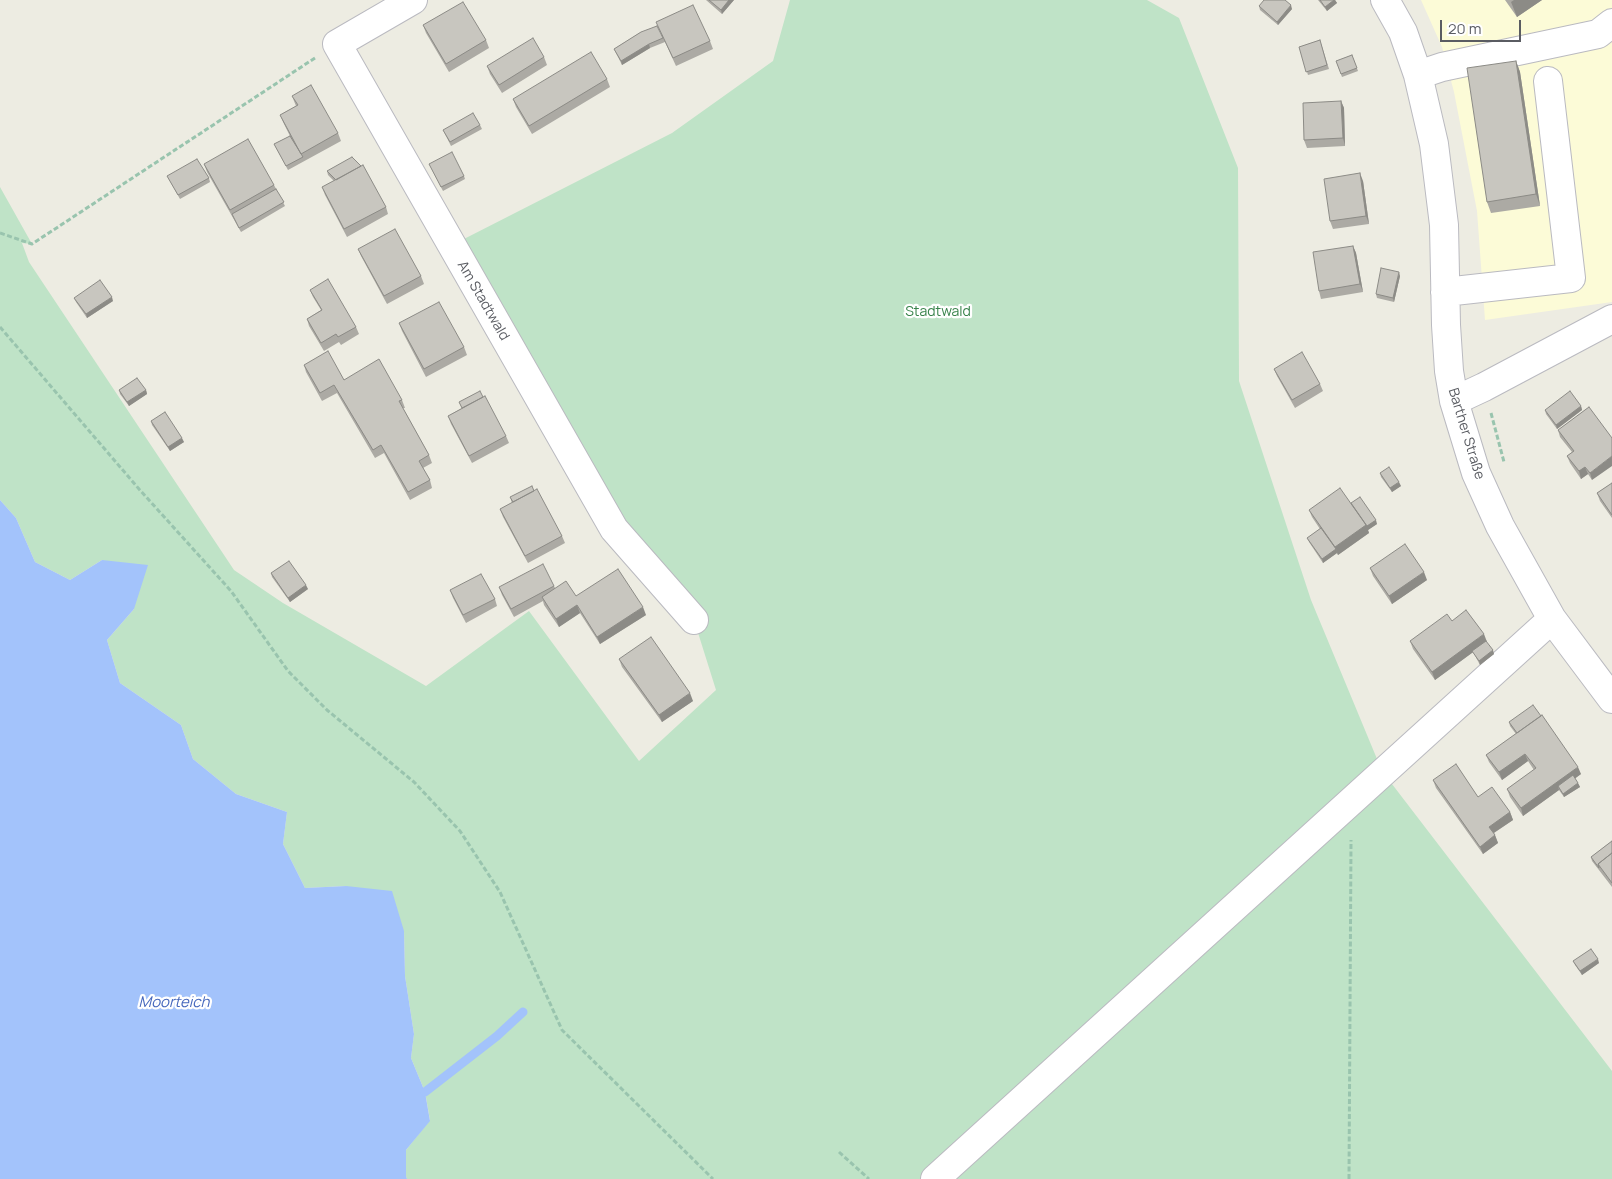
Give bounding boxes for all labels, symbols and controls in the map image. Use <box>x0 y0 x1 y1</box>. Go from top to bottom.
scale bar <box>1442 10 1523 42</box>
text: 20 m <box>1448 18 1481 39</box>
street label: Am Stadtwald <box>453 258 513 344</box>
park label: Stadtwald <box>905 304 971 320</box>
street label: Barther Straße <box>1444 386 1488 482</box>
water label: Moorteich <box>139 994 209 1012</box>

